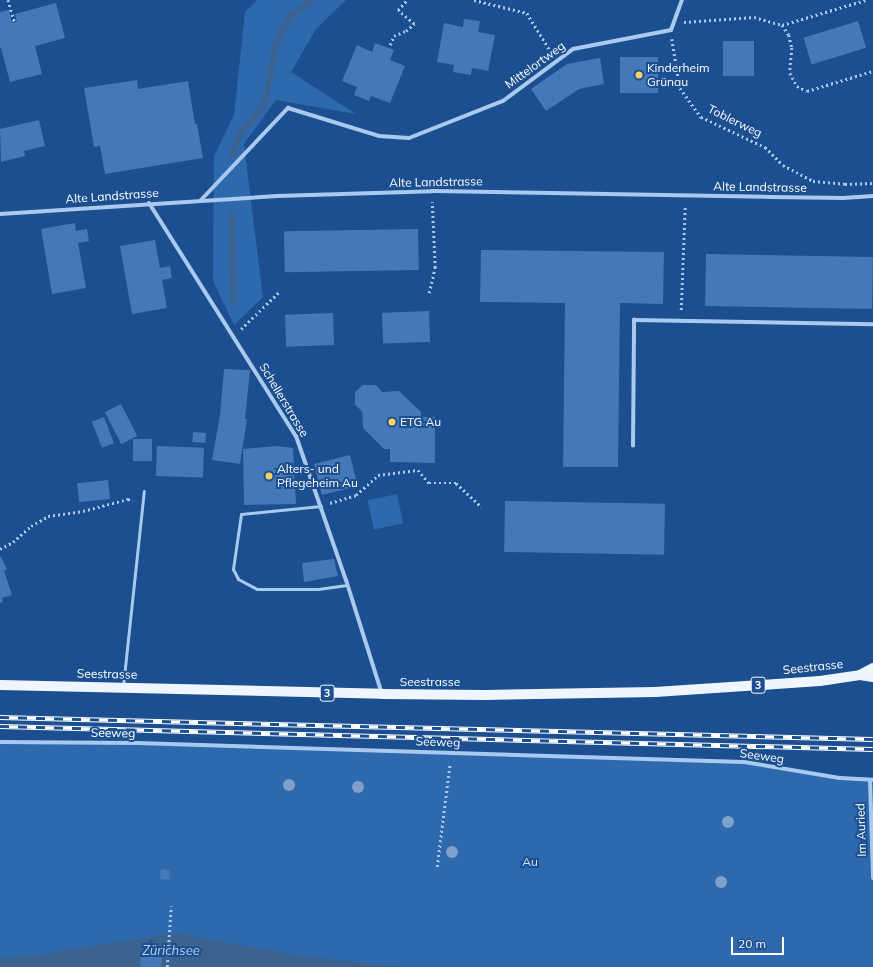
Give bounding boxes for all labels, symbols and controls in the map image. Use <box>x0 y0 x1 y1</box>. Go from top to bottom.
street label: Mittelortweg <box>502 38 568 92</box>
place label: Kinderheim Grünau <box>647 61 710 89</box>
marker: Kinderheim Grünau <box>634 70 644 80</box>
street label: Toblerweg <box>706 102 764 140</box>
street label: Alte Landstrasse <box>389 174 483 190</box>
street label: Alte Landstrasse <box>713 179 807 195</box>
street label: Alte Landstrasse <box>65 186 159 206</box>
street label: Schellerstrasse <box>256 360 312 440</box>
place label: ETG Au <box>400 415 441 429</box>
marker: ETG Au <box>387 417 397 427</box>
place label: Alters- und Pflegeheim Au <box>277 462 358 490</box>
marker: Alters- und Pflegeheim Au <box>264 471 274 481</box>
street label: Seestrasse <box>782 657 844 677</box>
street label: Seestrasse <box>77 666 137 682</box>
street label: Seestrasse <box>400 675 460 689</box>
road number: 3 <box>750 676 766 694</box>
road number: 3 <box>319 684 335 702</box>
street label: Seeweg <box>91 725 135 741</box>
street label: Seeweg <box>415 734 461 750</box>
street label: Seeweg <box>739 746 785 766</box>
street label: Im Auried <box>853 803 869 857</box>
park label: Au <box>522 855 538 869</box>
scale bar <box>733 929 786 955</box>
text: 20 m <box>738 936 766 951</box>
water label: Zürichsee <box>142 942 200 958</box>

